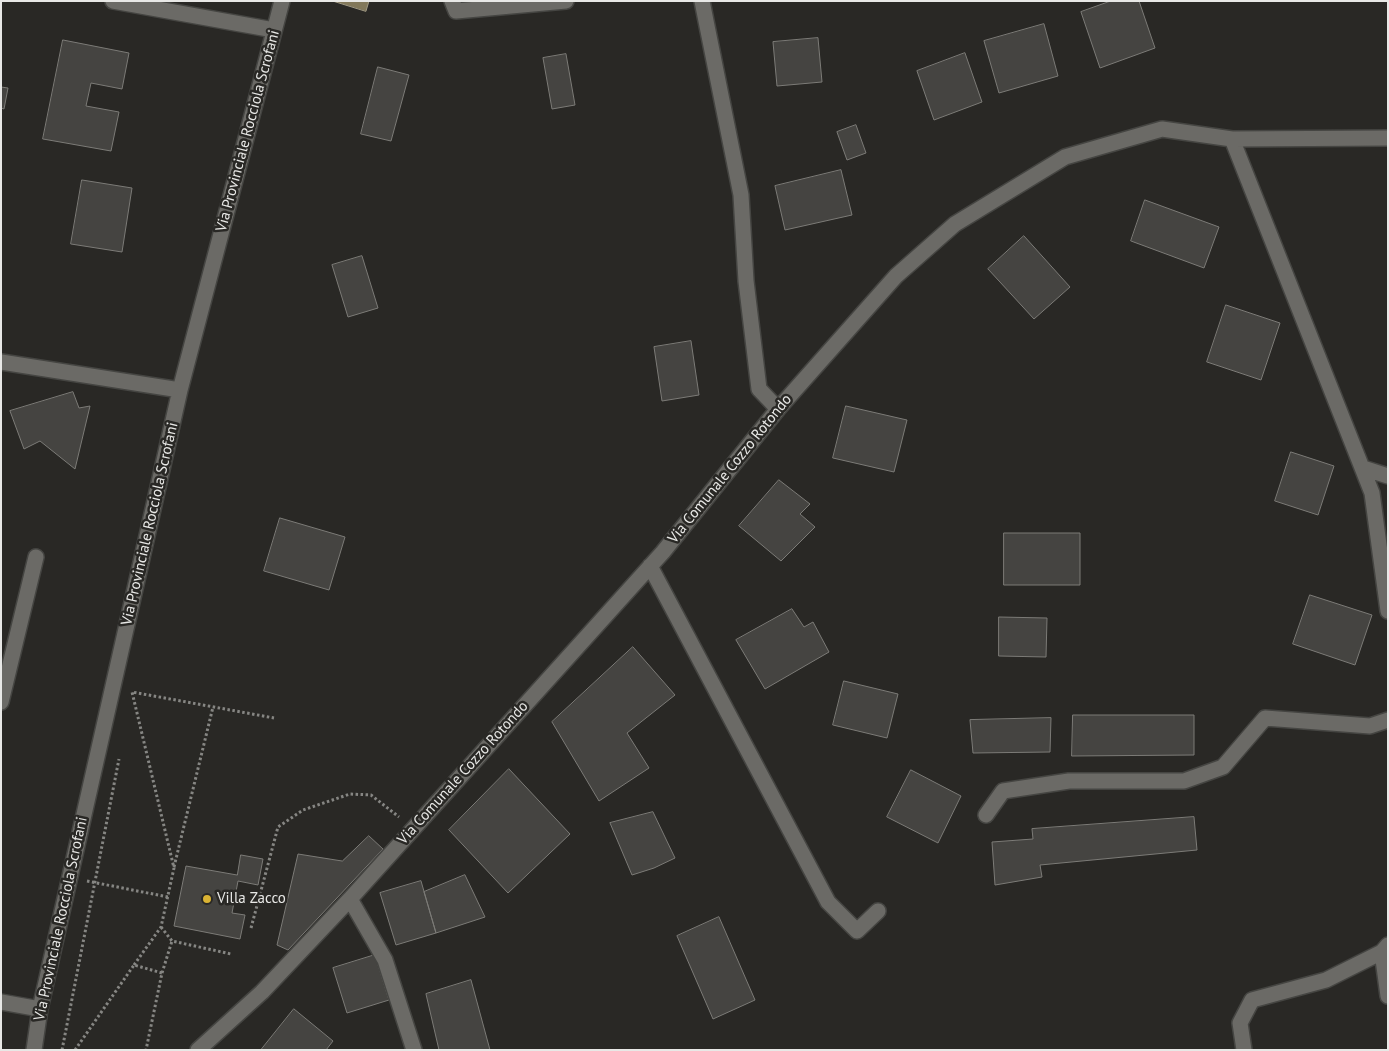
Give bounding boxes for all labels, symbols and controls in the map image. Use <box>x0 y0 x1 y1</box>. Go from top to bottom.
street label: Via Provinciale Rocciola Scrofani <box>212 28 284 234</box>
street label: Via Comunale Cozzo Rotondo <box>664 391 796 547</box>
street label: Via Provinciale Rocciola Scrofani <box>118 421 182 627</box>
street label: Via Comunale Cozzo Rotondo <box>394 698 532 848</box>
street label: Via Provinciale Rocciola Scrofani <box>31 815 91 1023</box>
place label: Villa Zacco <box>217 890 286 908</box>
marker: Villa Zacco <box>201 893 213 905</box>

